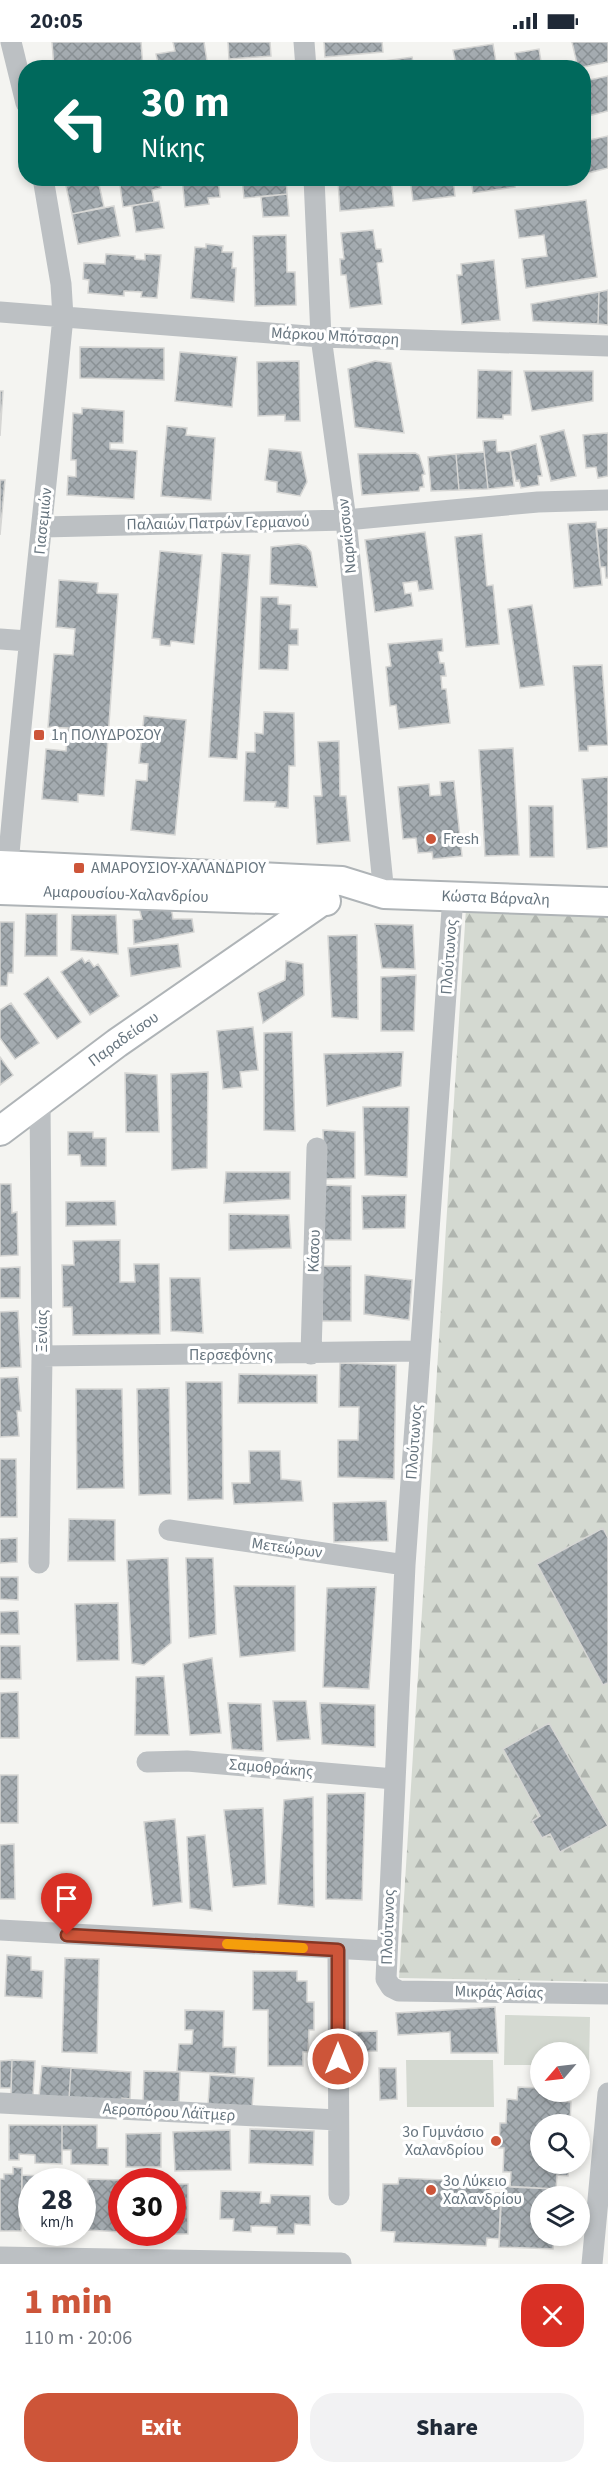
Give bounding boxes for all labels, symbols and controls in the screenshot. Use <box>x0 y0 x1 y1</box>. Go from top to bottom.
text: 20:05 <box>30 5 83 37</box>
text: 30 m <box>141 73 230 133</box>
icon: left <box>42 84 120 162</box>
text: Νίκης <box>141 129 205 168</box>
street label: Μάρκου Μπότσαρη <box>270 322 400 350</box>
street label: Γιασεμιών <box>29 486 57 556</box>
street label: Ναρκίσσων <box>332 497 362 575</box>
street label: Παλαιών Πατρών Γερμανού <box>126 510 310 536</box>
place label: 1η ΠΟΛΥΔΡΟΣΟΥ <box>51 724 162 746</box>
marker: 1η ΠΟΛΥΔΡΟΣΟΥ <box>32 728 46 742</box>
place label: Fresh <box>443 828 479 850</box>
marker: Fresh <box>424 832 438 846</box>
place label: ΑΜΑΡΟΥΣΙΟΥ-ΧΑΛΑΝΔΡΙΟΥ <box>91 857 266 879</box>
marker: ΑΜΑΡΟΥΣΙΟΥ-ΧΑΛΑΝΔΡΙΟΥ <box>72 861 86 875</box>
street label: Αμαρουσίου-Χαλανδρίου <box>43 880 209 908</box>
street label: Κώστα Βάρναλη <box>441 885 550 911</box>
street label: Πλούτωνος <box>435 918 463 995</box>
street label: Παραδείσου <box>84 1006 163 1072</box>
street label: Κάσου <box>302 1229 326 1273</box>
street label: Ξενίας <box>31 1309 53 1353</box>
street label: Περσεφόνης <box>189 1344 273 1366</box>
street label: Πλούτωνος <box>400 1403 428 1480</box>
street label: Μετεώρων <box>250 1532 324 1564</box>
street label: Σαμοθράκης <box>228 1753 314 1783</box>
pin <box>41 1873 92 1935</box>
icon: arrive <box>50 1882 83 1915</box>
street label: Πλούτωνος <box>376 1889 400 1965</box>
street label: Μικράς Ασίας <box>454 1980 544 2004</box>
position arrow <box>306 2027 370 2091</box>
north arrow <box>530 2042 590 2102</box>
map controls <box>530 2042 590 2246</box>
street label: Αεροπόρου Λάϊτμερ <box>102 2098 236 2126</box>
button: search <box>530 2114 590 2174</box>
place label: 3ο Γυμνάσιο Χαλανδρίου <box>402 2121 484 2161</box>
marker: 3ο Γυμνάσιο Χαλανδρίου <box>489 2134 503 2148</box>
speed limit sign: 30 <box>108 2168 186 2246</box>
place label: 3ο Λύκειο Χαλανδρίου <box>443 2170 522 2210</box>
text: 28 <box>41 2178 73 2221</box>
marker: 3ο Λύκειο Χαλανδρίου <box>424 2183 438 2197</box>
button: layers <box>530 2186 590 2246</box>
text: km/h <box>40 2212 74 2233</box>
text: 1 min <box>24 2276 112 2327</box>
button: close <box>521 2284 584 2347</box>
text: 110 m · 20:06 <box>24 2324 132 2352</box>
button: Exit <box>24 2393 298 2462</box>
button: Share <box>310 2393 584 2462</box>

